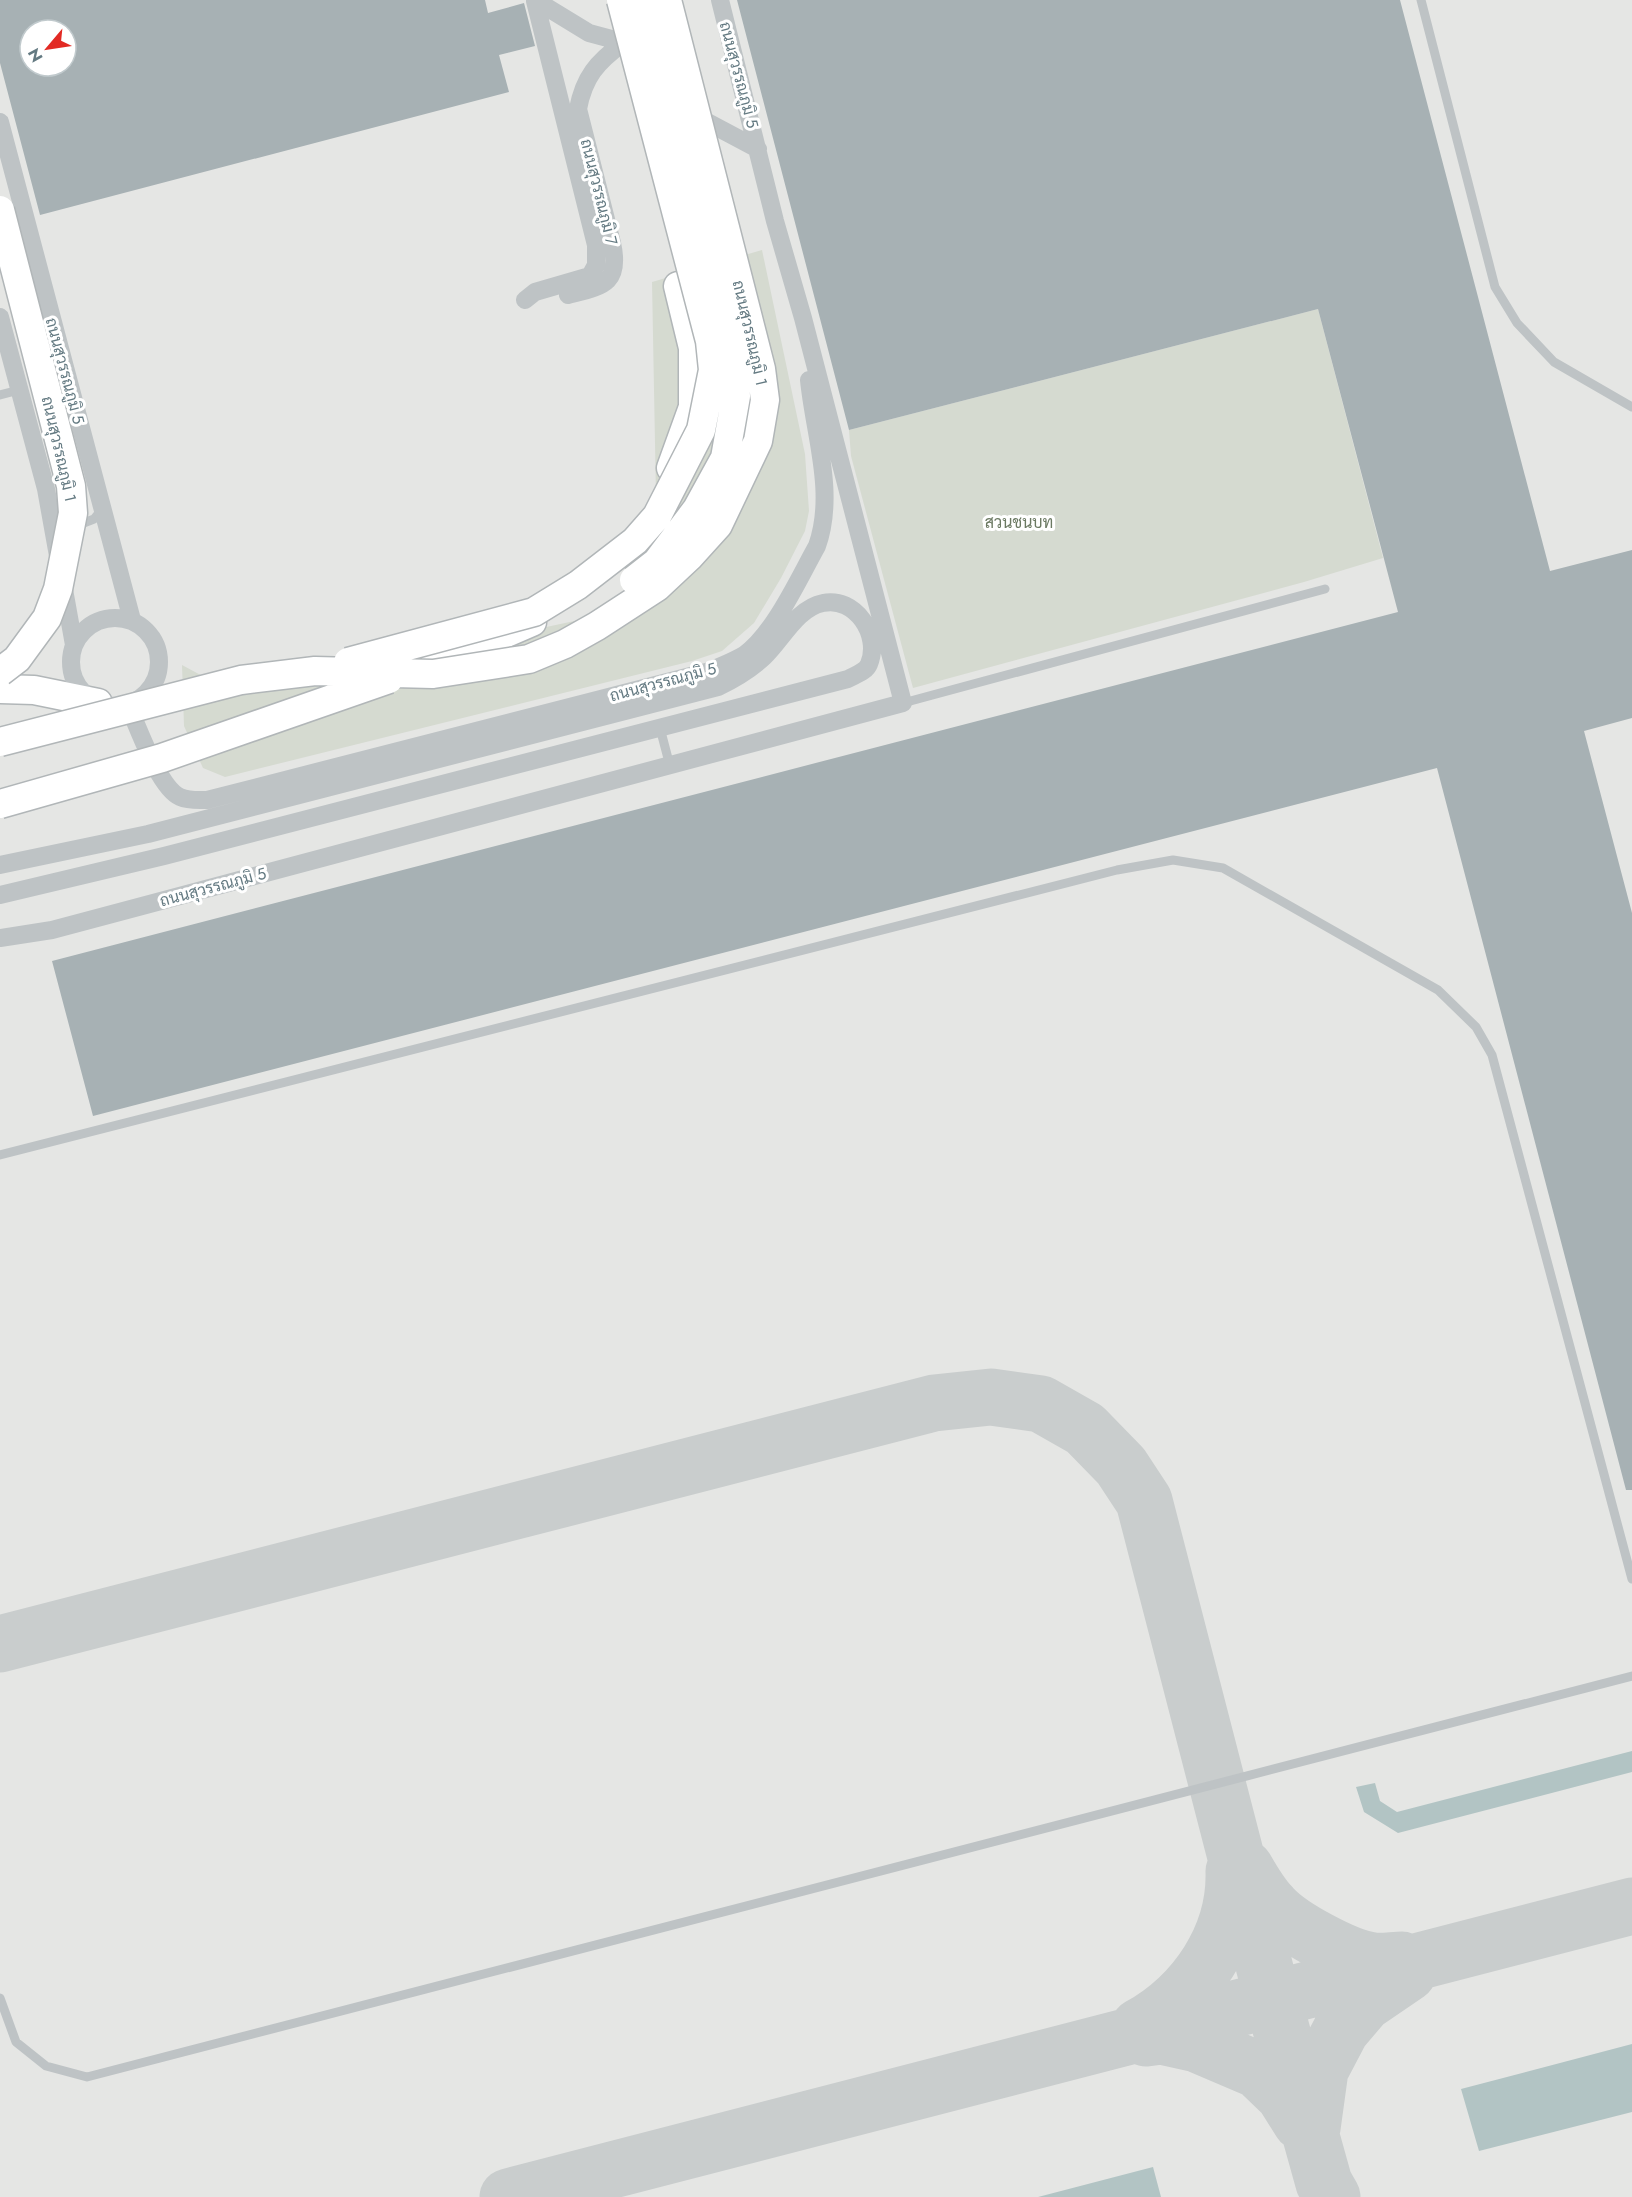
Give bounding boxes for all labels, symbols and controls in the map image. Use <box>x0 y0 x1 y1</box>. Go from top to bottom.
north arrow <box>18 18 78 78</box>
street label: ถนนสุวรรณภูมิ 5 <box>714 19 764 131</box>
text: N <box>22 44 48 66</box>
street label: ถนนสุวรรณภูมิ 7 <box>575 136 623 248</box>
street label: ถนนสุวรรณภูมิ 1 <box>727 278 773 388</box>
street label: ถนนสุวรรณภูมิ 5 <box>40 315 90 427</box>
street label: ถนนสุวรรณภูมิ 1 <box>36 394 82 504</box>
park label: สวนชนบท <box>985 511 1053 534</box>
street label: ถนนสุวรรณภูมิ 5 <box>607 657 719 707</box>
street label: ถนนสุวรรณภูมิ 5 <box>157 862 269 912</box>

